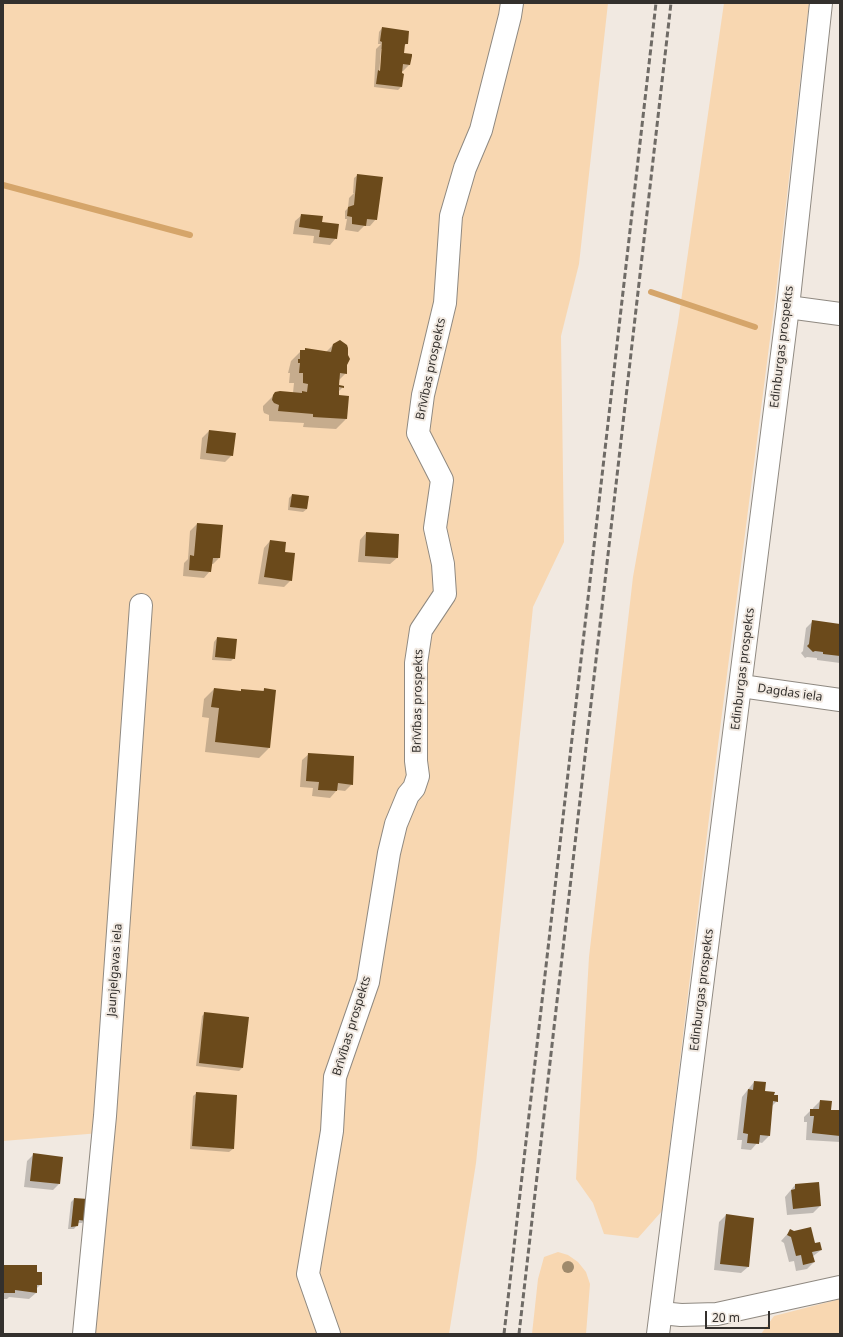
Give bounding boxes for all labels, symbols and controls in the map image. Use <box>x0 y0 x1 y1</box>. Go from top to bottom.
street label: Edinburgas prospekts <box>767 285 797 409</box>
street label: Brīvības prospekts <box>413 317 449 421</box>
street label: Edinburgas prospekts <box>728 607 758 731</box>
street label: Brīvības prospekts <box>410 649 426 753</box>
street label: Dagdas iela <box>757 681 823 705</box>
street label: Jaunjelgavas iela <box>105 923 125 1017</box>
street label: Edinburgas prospekts <box>687 928 717 1052</box>
street label: Brīvības prospekts <box>330 974 374 1078</box>
scale bar <box>707 1303 772 1329</box>
text: 20 m <box>712 1309 740 1326</box>

